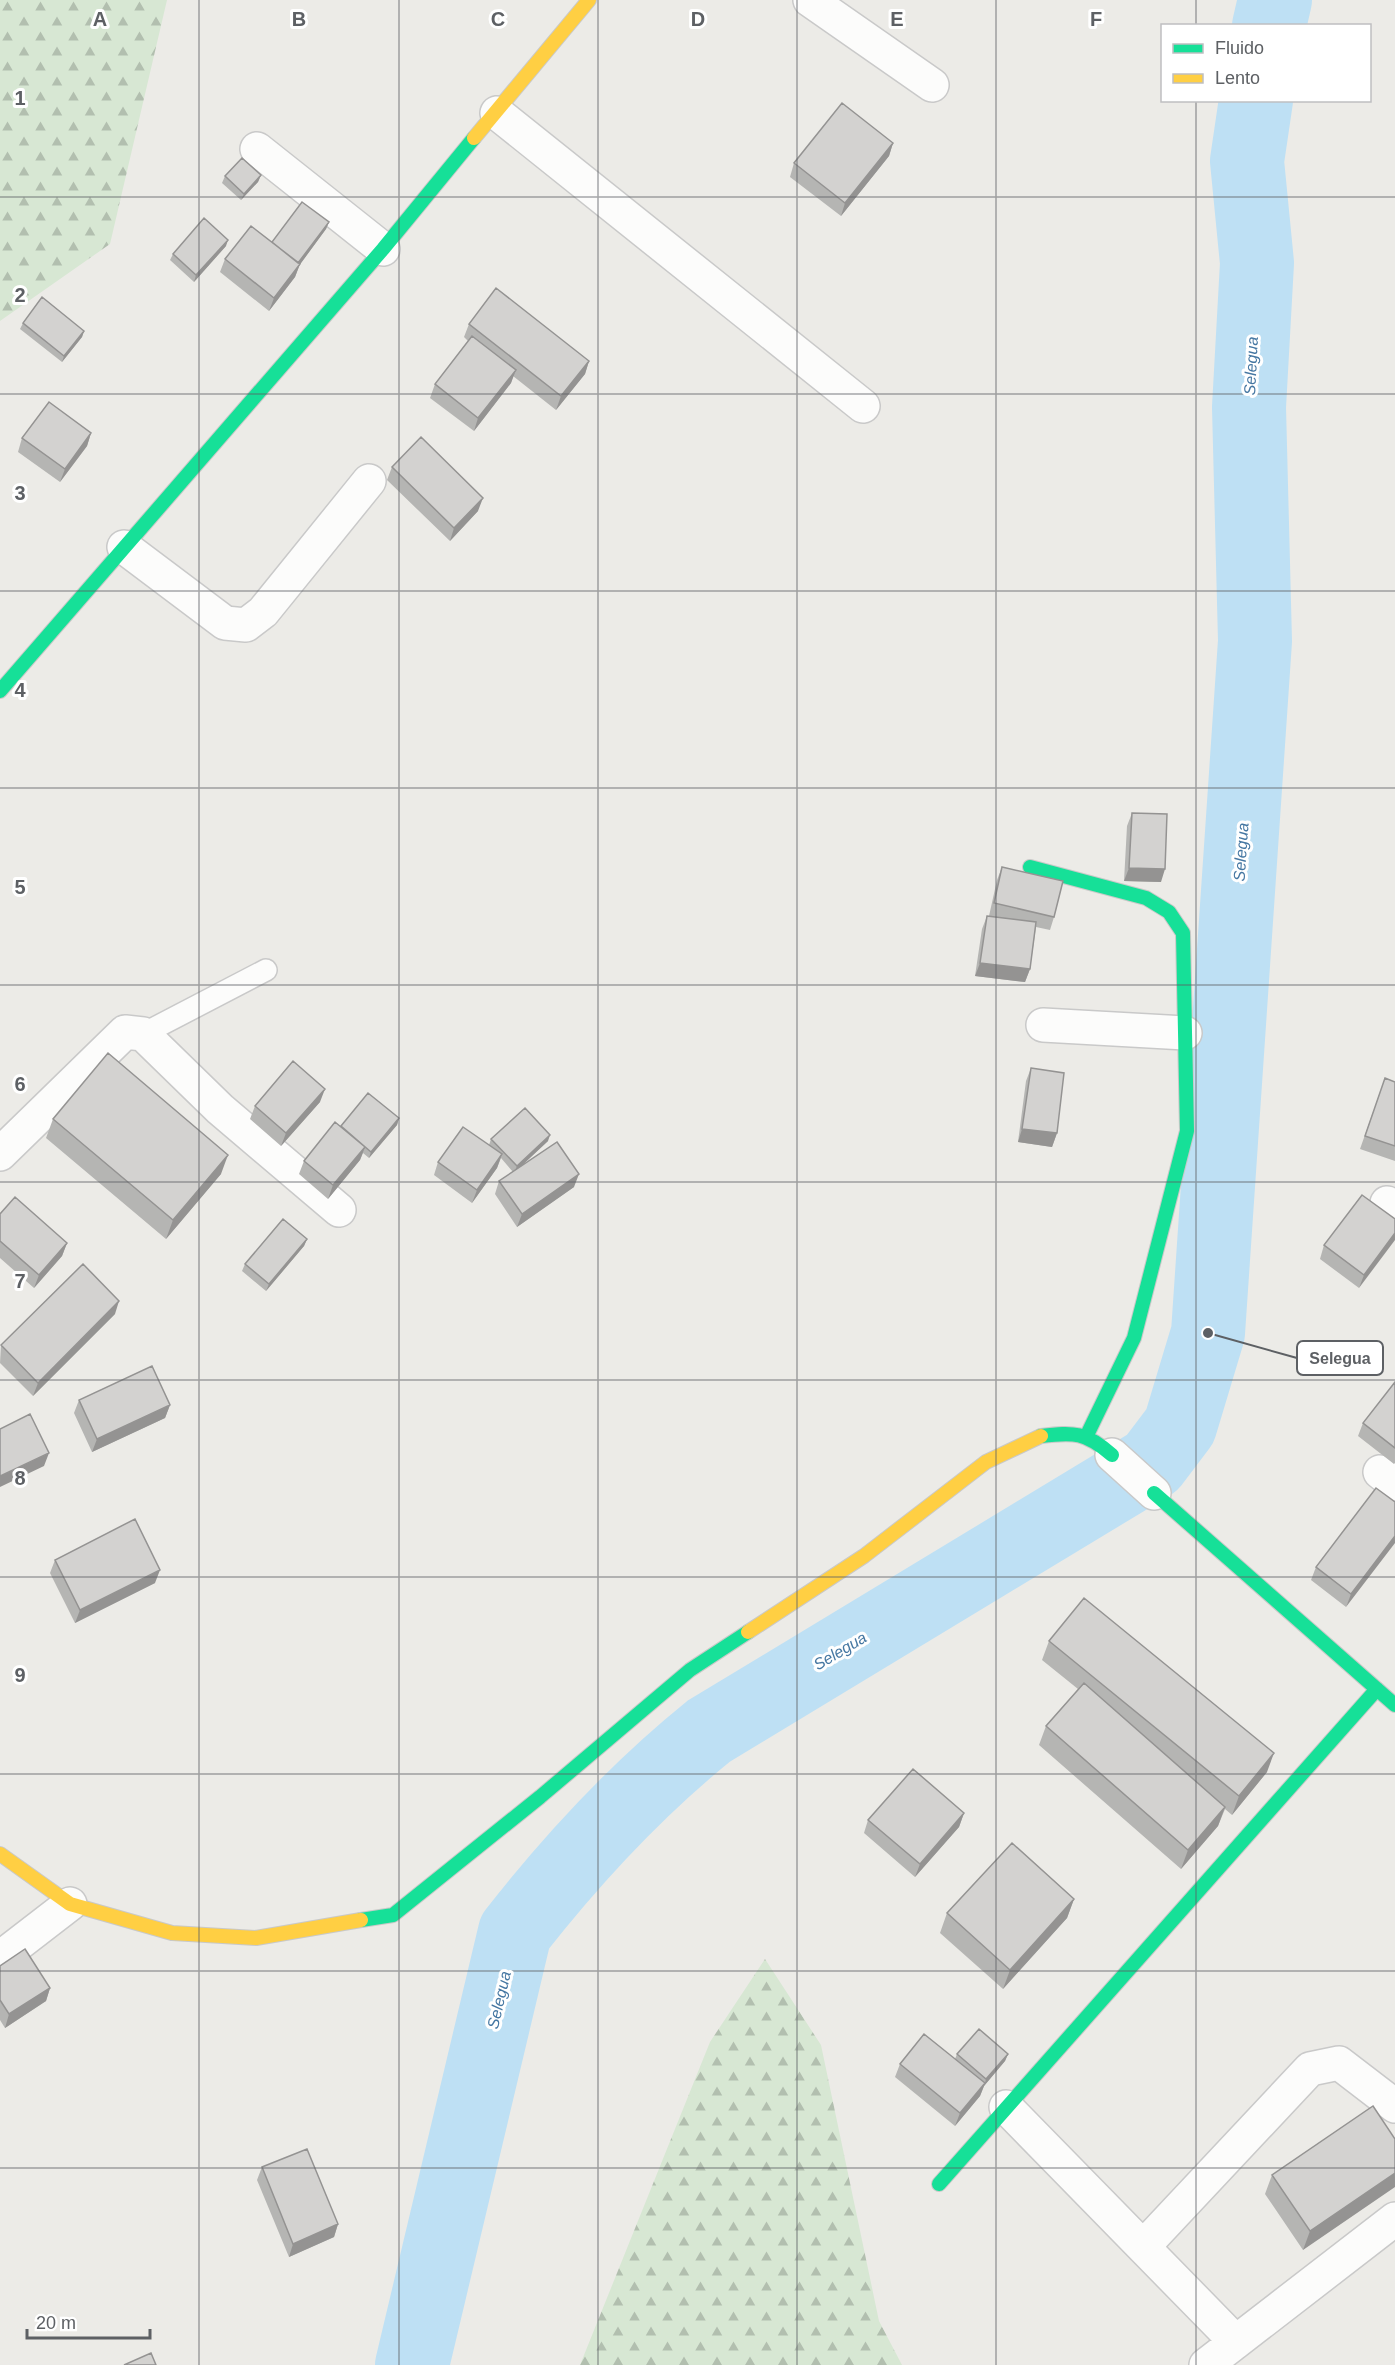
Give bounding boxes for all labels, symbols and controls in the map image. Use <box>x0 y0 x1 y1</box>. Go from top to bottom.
text: A <box>93 8 107 30</box>
text: B <box>292 8 306 30</box>
text: C <box>491 8 505 30</box>
text: D <box>691 8 705 30</box>
text: E <box>890 8 904 30</box>
text: F <box>1090 8 1102 30</box>
legend <box>1161 24 1371 102</box>
text: Fluido <box>1215 38 1264 58</box>
text: Lento <box>1215 68 1260 88</box>
text: 1 <box>14 87 26 109</box>
text: 2 <box>14 284 26 306</box>
water label: Selegua <box>1241 336 1261 396</box>
text: 3 <box>14 482 26 504</box>
text: 4 <box>14 679 26 701</box>
water label: Selegua <box>1230 822 1252 882</box>
text: 5 <box>14 876 26 898</box>
text: 6 <box>14 1073 26 1095</box>
text: 7 <box>14 1270 26 1292</box>
callout: Selegua <box>1297 1341 1383 1375</box>
text: Selegua <box>1309 1350 1371 1367</box>
text: 8 <box>14 1467 26 1489</box>
water label: Selegua <box>810 1629 870 1673</box>
text: 9 <box>14 1664 26 1686</box>
water label: Selegua <box>484 1969 514 2031</box>
scale bar <box>27 2302 150 2340</box>
text: 20 m <box>36 2313 76 2333</box>

